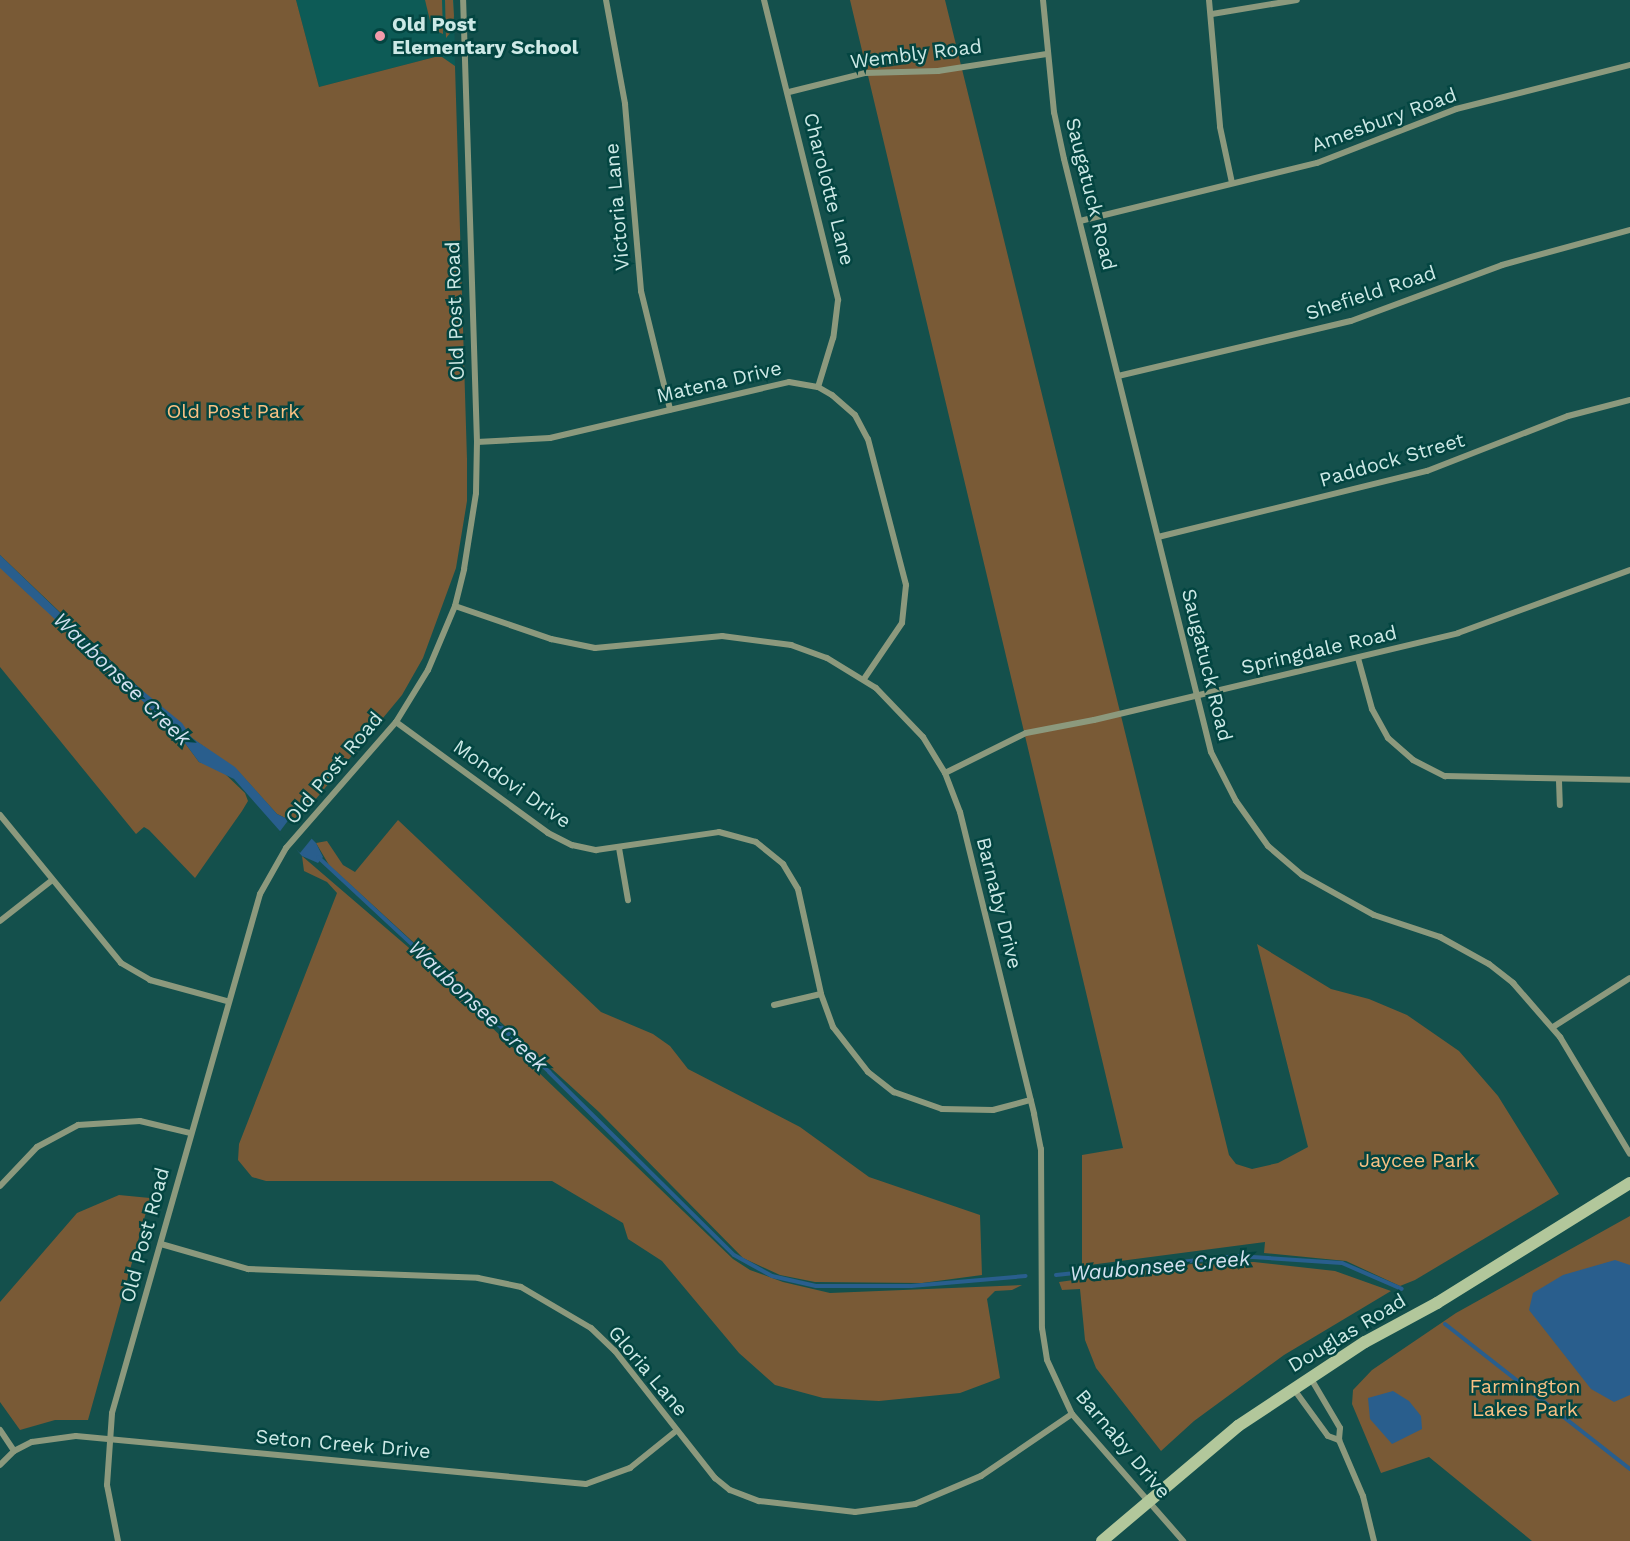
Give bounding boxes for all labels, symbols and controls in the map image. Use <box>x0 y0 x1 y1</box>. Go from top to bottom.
place label: Old Post Elementary School <box>392 13 579 60</box>
marker: Old Post Elementary School <box>373 29 387 43</box>
street label: Wembly Road <box>848 34 984 74</box>
street label: Amesbury Road <box>1308 83 1460 157</box>
street label: Charolotte Lane <box>798 110 860 268</box>
street label: Saugatuck Road <box>1060 115 1122 273</box>
street label: Victoria Lane <box>599 142 635 272</box>
street label: Old Post Road <box>441 241 469 381</box>
street label: Shefield Road <box>1303 261 1439 325</box>
street label: Matena Drive <box>654 356 784 408</box>
park label: Old Post Park <box>166 399 300 423</box>
street label: Paddock Street <box>1317 428 1467 492</box>
street label: Saugatuck Road <box>1176 586 1238 744</box>
water label: Waubonsee Creek <box>48 607 196 751</box>
street label: Springdale Road <box>1239 620 1399 680</box>
street label: Old Post Road <box>280 707 388 829</box>
street label: Mondovi Drive <box>449 735 575 833</box>
street label: Barnaby Drive <box>971 834 1027 972</box>
water label: Waubonsee Creek <box>403 935 553 1077</box>
park label: Jaycee Park <box>1359 1148 1475 1172</box>
street label: Old Post Road <box>115 1165 175 1305</box>
water label: Waubonsee Creek <box>1069 1246 1251 1286</box>
street label: Douglas Road <box>1284 1288 1410 1378</box>
street label: Gloria Lane <box>603 1321 693 1421</box>
park label: Farmington Lakes Park <box>1470 1374 1580 1421</box>
street label: Barnaby Drive <box>1070 1384 1176 1504</box>
street label: Seton Creek Drive <box>254 1424 432 1464</box>

